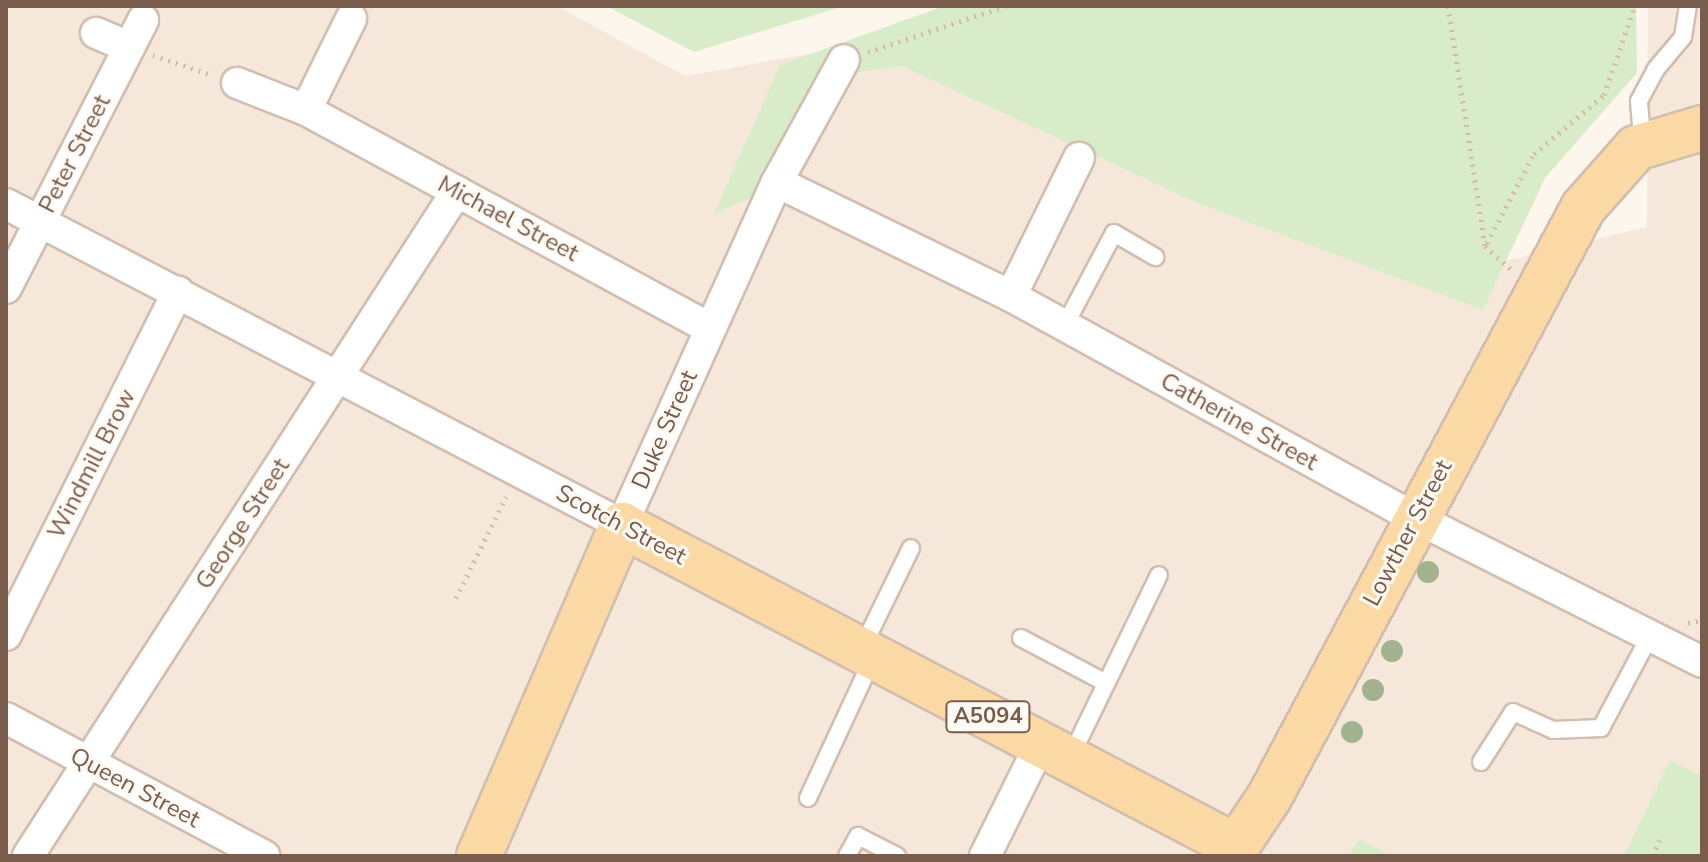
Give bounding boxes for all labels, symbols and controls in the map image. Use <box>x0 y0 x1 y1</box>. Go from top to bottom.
street label: Peter Street <box>33 90 117 218</box>
street label: Michael Street <box>433 170 583 268</box>
street label: Duke Street <box>626 366 704 494</box>
street label: Catherine Street <box>1155 367 1323 477</box>
street label: Windmill Brow <box>42 384 142 544</box>
street label: George Street <box>190 453 296 595</box>
street label: Lowther Street <box>1357 455 1459 611</box>
street label: Scotch Street <box>551 479 691 571</box>
road number: A5094 <box>944 699 1032 735</box>
street label: Queen Street <box>65 742 205 834</box>

